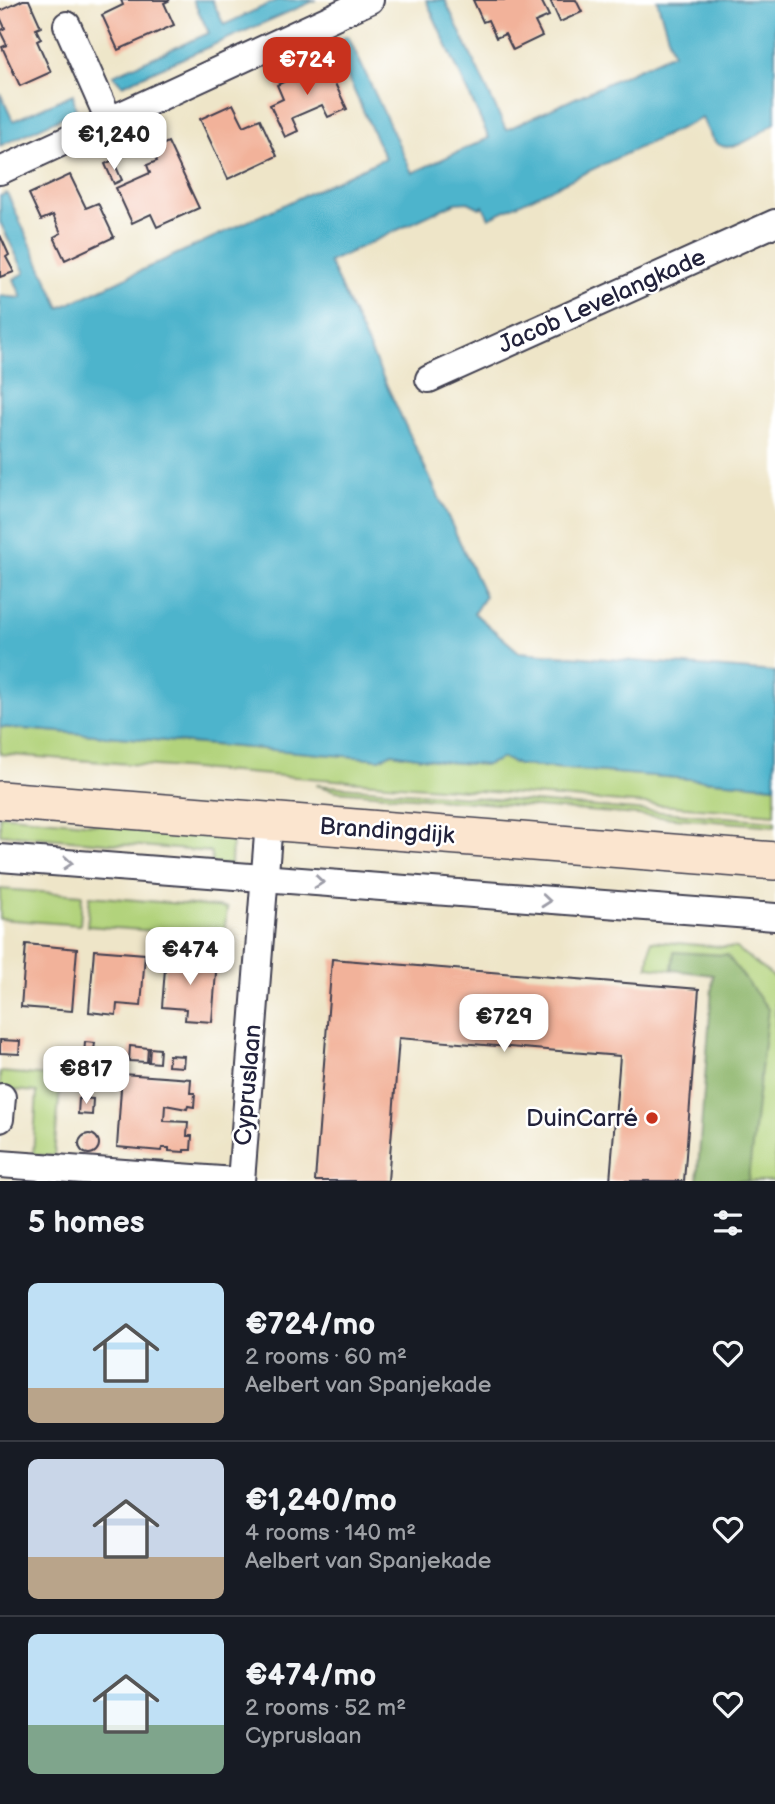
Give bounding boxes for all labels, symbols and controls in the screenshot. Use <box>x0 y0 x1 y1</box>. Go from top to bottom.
pin: €724 <box>266 38 348 97</box>
text: €724 <box>279 46 335 74</box>
pin: €1,240 <box>57 113 171 172</box>
text: €1,240 <box>78 121 150 149</box>
street label: Jacob Levelangkade <box>494 242 710 360</box>
street label: Brandingdijk <box>318 812 456 850</box>
one-way arrow <box>63 855 74 870</box>
one-way arrow <box>314 874 325 889</box>
one-way arrow <box>541 893 552 908</box>
pin: €474 <box>149 928 231 987</box>
text: €474 <box>161 936 219 964</box>
pin: €729 <box>463 995 545 1054</box>
text: €729 <box>475 1003 533 1031</box>
street label: Cypruslaan <box>228 1023 268 1147</box>
pin: €817 <box>45 1046 127 1106</box>
text: €817 <box>59 1055 113 1083</box>
place label: DuinCarré <box>526 1104 638 1133</box>
marker: DuinCarré <box>644 1110 660 1126</box>
icon: filters <box>709 1204 747 1242</box>
text: 5 homes <box>28 1205 145 1241</box>
text: €724/mo <box>245 1307 375 1343</box>
icon: home <box>84 1311 168 1395</box>
icon: heart <box>709 1334 747 1372</box>
text: 2 rooms · 60 m² <box>245 1343 407 1371</box>
text: Aelbert van Spanjekade <box>245 1371 491 1399</box>
text: €1,240/mo <box>245 1483 397 1519</box>
icon: home <box>84 1487 168 1571</box>
icon: heart <box>709 1510 747 1548</box>
text: 4 rooms · 140 m² <box>245 1519 416 1547</box>
text: Aelbert van Spanjekade <box>245 1547 491 1575</box>
text: €474/mo <box>245 1658 376 1694</box>
icon: home <box>84 1662 168 1746</box>
icon: heart <box>709 1685 747 1723</box>
text: 2 rooms · 52 m² <box>245 1694 406 1722</box>
text: Cypruslaan <box>245 1722 362 1750</box>

